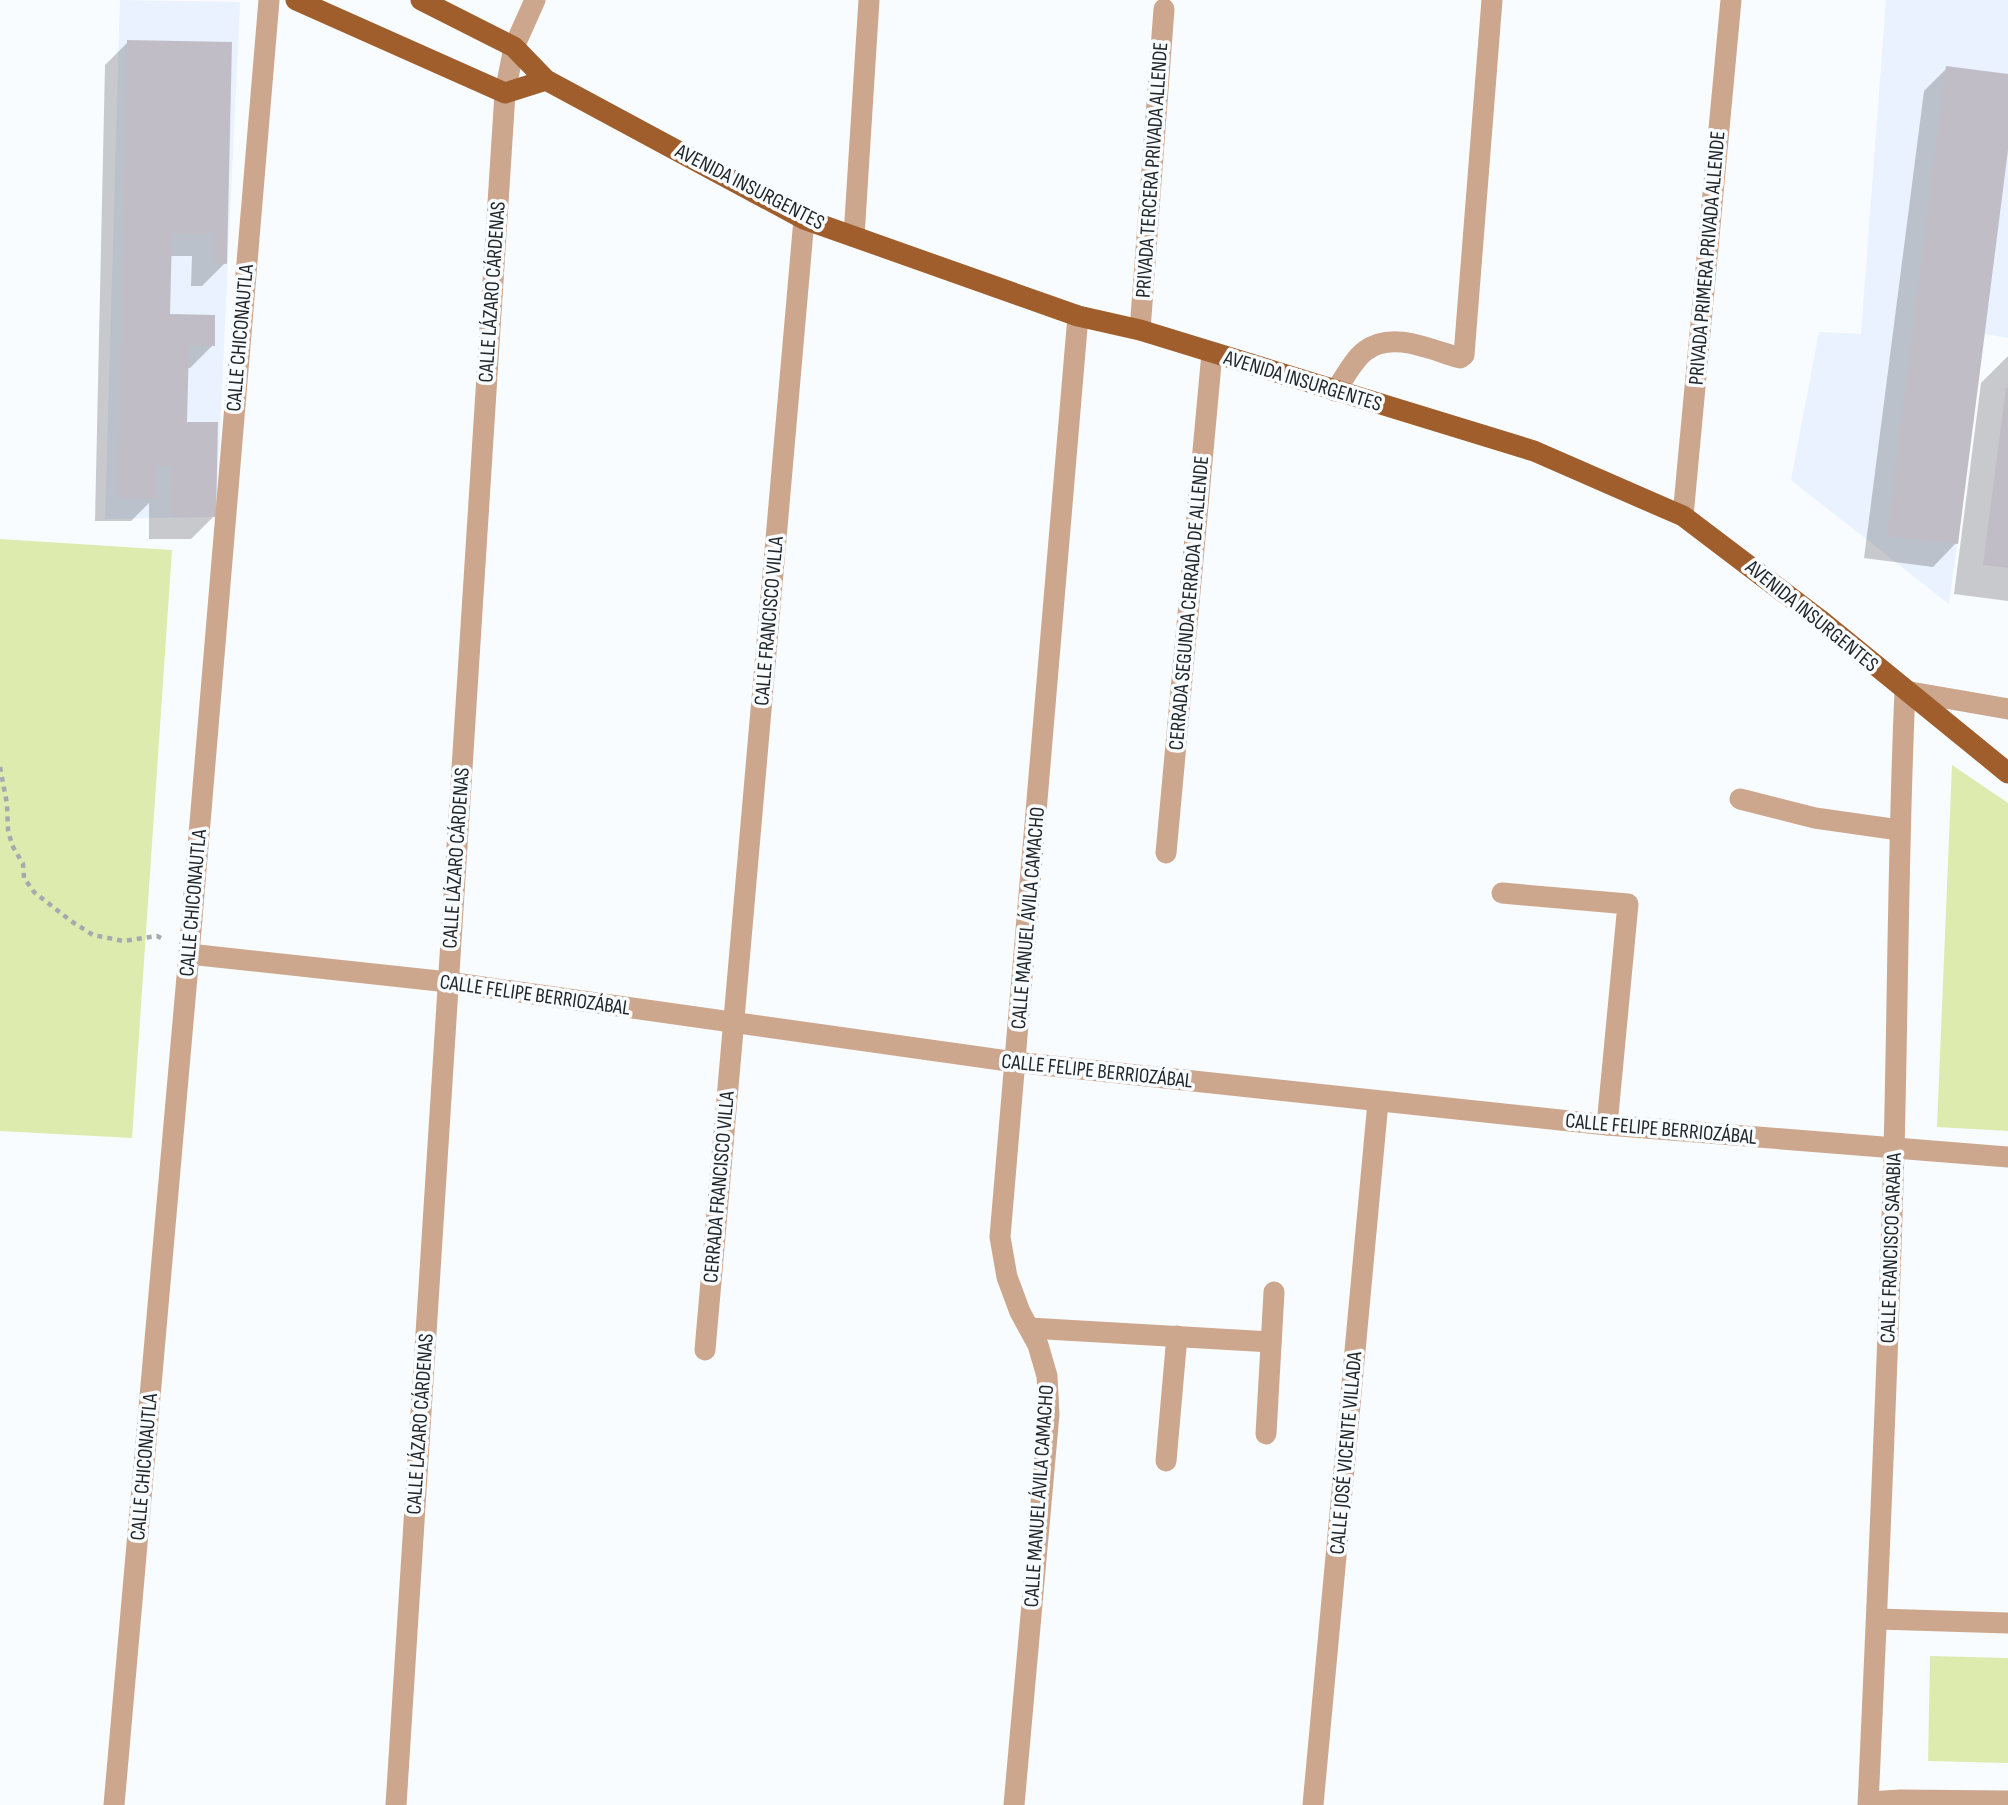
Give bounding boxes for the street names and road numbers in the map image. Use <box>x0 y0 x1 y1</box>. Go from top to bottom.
street label: PRIVADA TERCERA PRIVADA ALLENDE <box>1131 41 1173 299</box>
street label: PRIVADA PRIMERA PRIVADA ALLENDE <box>1683 130 1731 386</box>
street label: AVENIDA INSURGENTES <box>670 138 829 235</box>
street label: CALLE LÁZARO CÁRDENAS <box>473 201 511 383</box>
street label: CALLE CHICONAUTLA <box>221 262 259 413</box>
street label: AVENIDA INSURGENTES <box>1220 345 1385 417</box>
street label: CERRADA SEGUNDA CERRADA DE ALLENDE <box>1164 455 1214 751</box>
street label: CALLE FRANCISCO VILLA <box>749 534 789 707</box>
street label: AVENIDA INSURGENTES <box>1740 554 1884 677</box>
street label: CALLE LÁZARO CÁRDENAS <box>437 767 475 949</box>
street label: CALLE MANUEL ÁVILA CAMACHO <box>1006 806 1050 1030</box>
street label: CALLE CHICONAUTLA <box>174 827 212 978</box>
street label: CALLE FELIPE BERRIOZÁBAL <box>438 969 632 1021</box>
street label: CALLE FELIPE BERRIOZÁBAL <box>1000 1049 1194 1093</box>
street label: CERRADA FRANCISCO VILLA <box>698 1089 740 1284</box>
street label: CALLE FELIPE BERRIOZÁBAL <box>1564 1108 1758 1150</box>
street label: CALLE FRANCISCO SARABIA <box>1875 1151 1907 1344</box>
street label: CALLE LÁZARO CÁRDENAS <box>401 1333 439 1515</box>
street label: CALLE JOSÉ VICENTE VILLADA <box>1325 1350 1367 1555</box>
street label: CALLE MANUEL ÁVILA CAMACHO <box>1019 1384 1059 1608</box>
street label: CALLE CHICONAUTLA <box>125 1391 163 1542</box>

